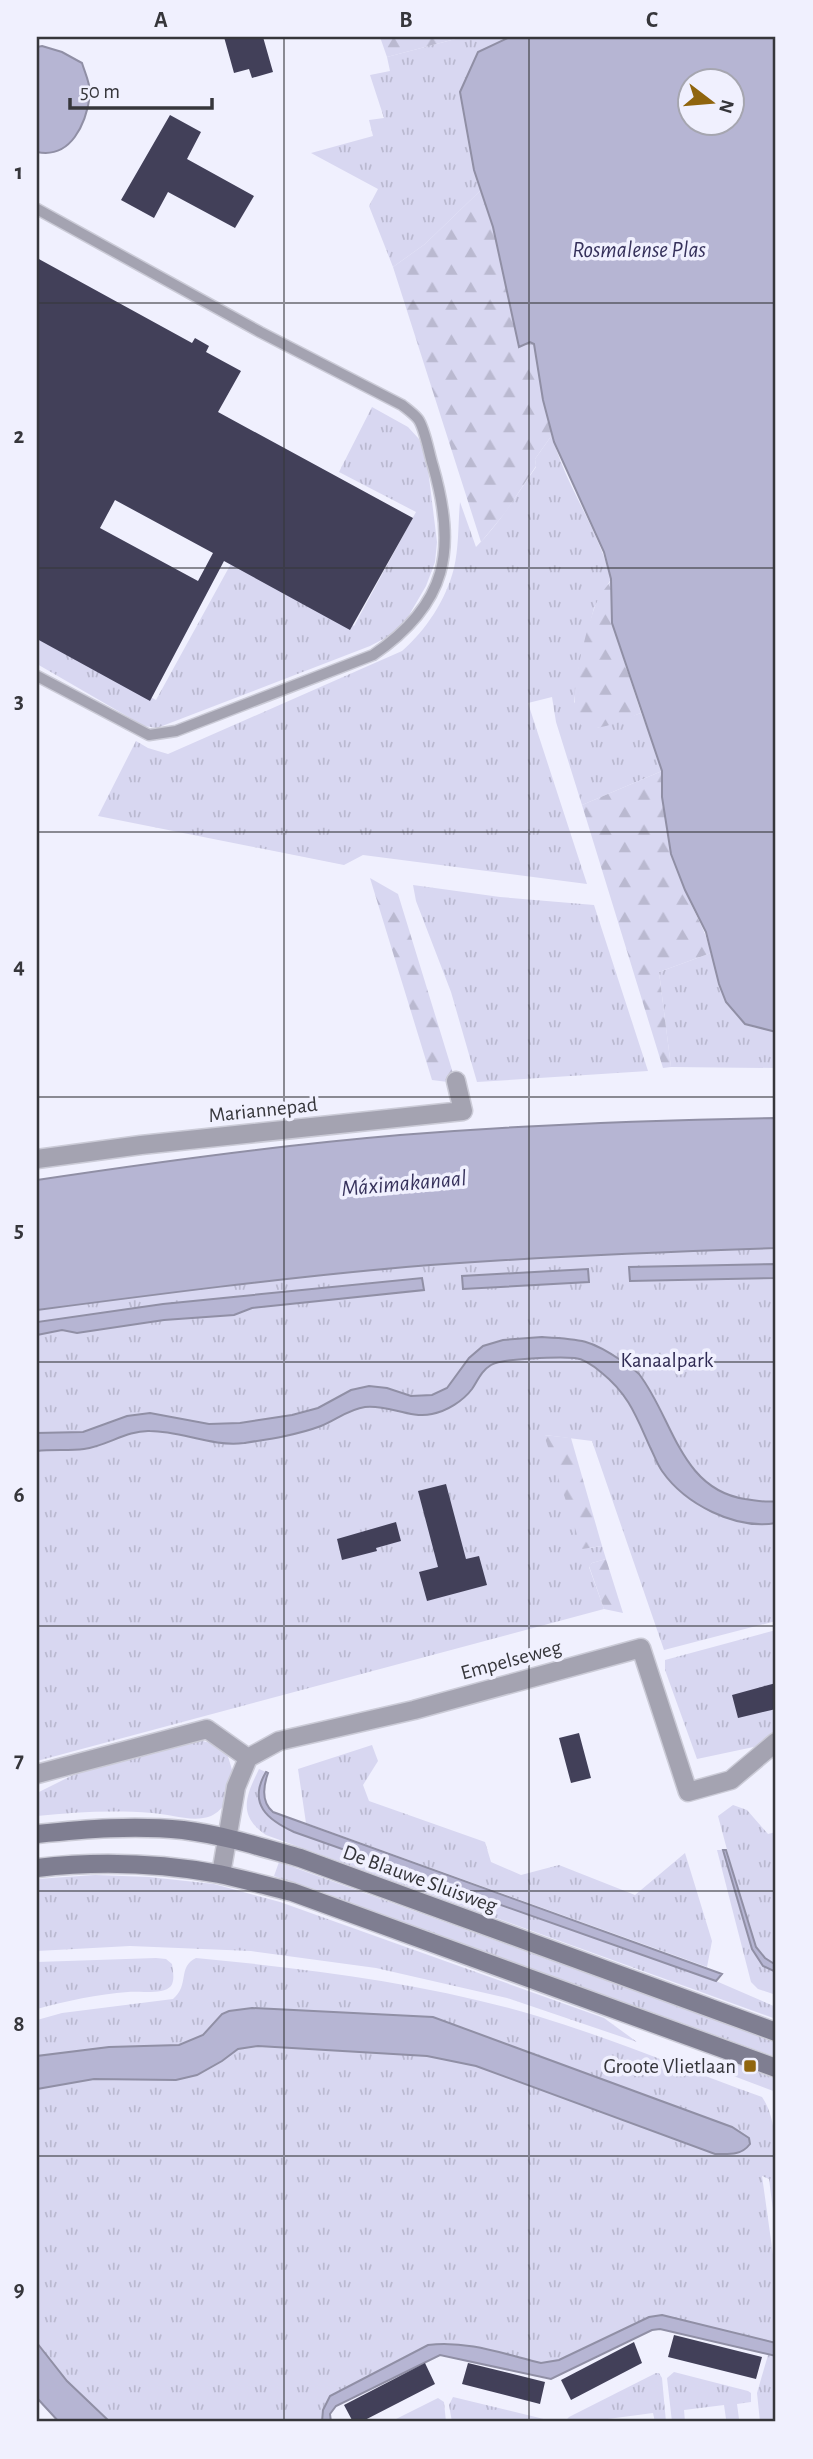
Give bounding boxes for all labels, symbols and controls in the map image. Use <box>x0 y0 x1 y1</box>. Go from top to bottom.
text: A <box>154 9 168 32</box>
text: B <box>399 9 413 32</box>
text: C <box>646 9 658 32</box>
scale bar <box>70 66 212 110</box>
north arrow <box>676 66 746 136</box>
text: 50 m <box>80 81 120 102</box>
text: N <box>715 97 737 115</box>
text: 1 <box>15 161 23 184</box>
water label: Rosmalense Plas <box>572 239 706 262</box>
text: 2 <box>14 425 25 448</box>
text: 3 <box>14 690 24 713</box>
text: 4 <box>13 955 25 978</box>
street label: Mariannepad <box>207 1094 319 1126</box>
water label: Máximakanaal <box>340 1167 468 1201</box>
text: 5 <box>14 1219 24 1242</box>
park label: Kanaalpark <box>621 1350 714 1371</box>
text: 6 <box>13 1484 25 1507</box>
street label: Empelseweg <box>458 1636 564 1684</box>
text: 7 <box>14 1749 24 1772</box>
street label: De Blauwe Sluisweg <box>340 1841 501 1917</box>
text: 8 <box>13 2013 25 2036</box>
place label: Groote Vlietlaan <box>603 2056 736 2077</box>
marker: Groote Vlietlaan <box>742 2058 758 2074</box>
text: 9 <box>13 2278 25 2301</box>

